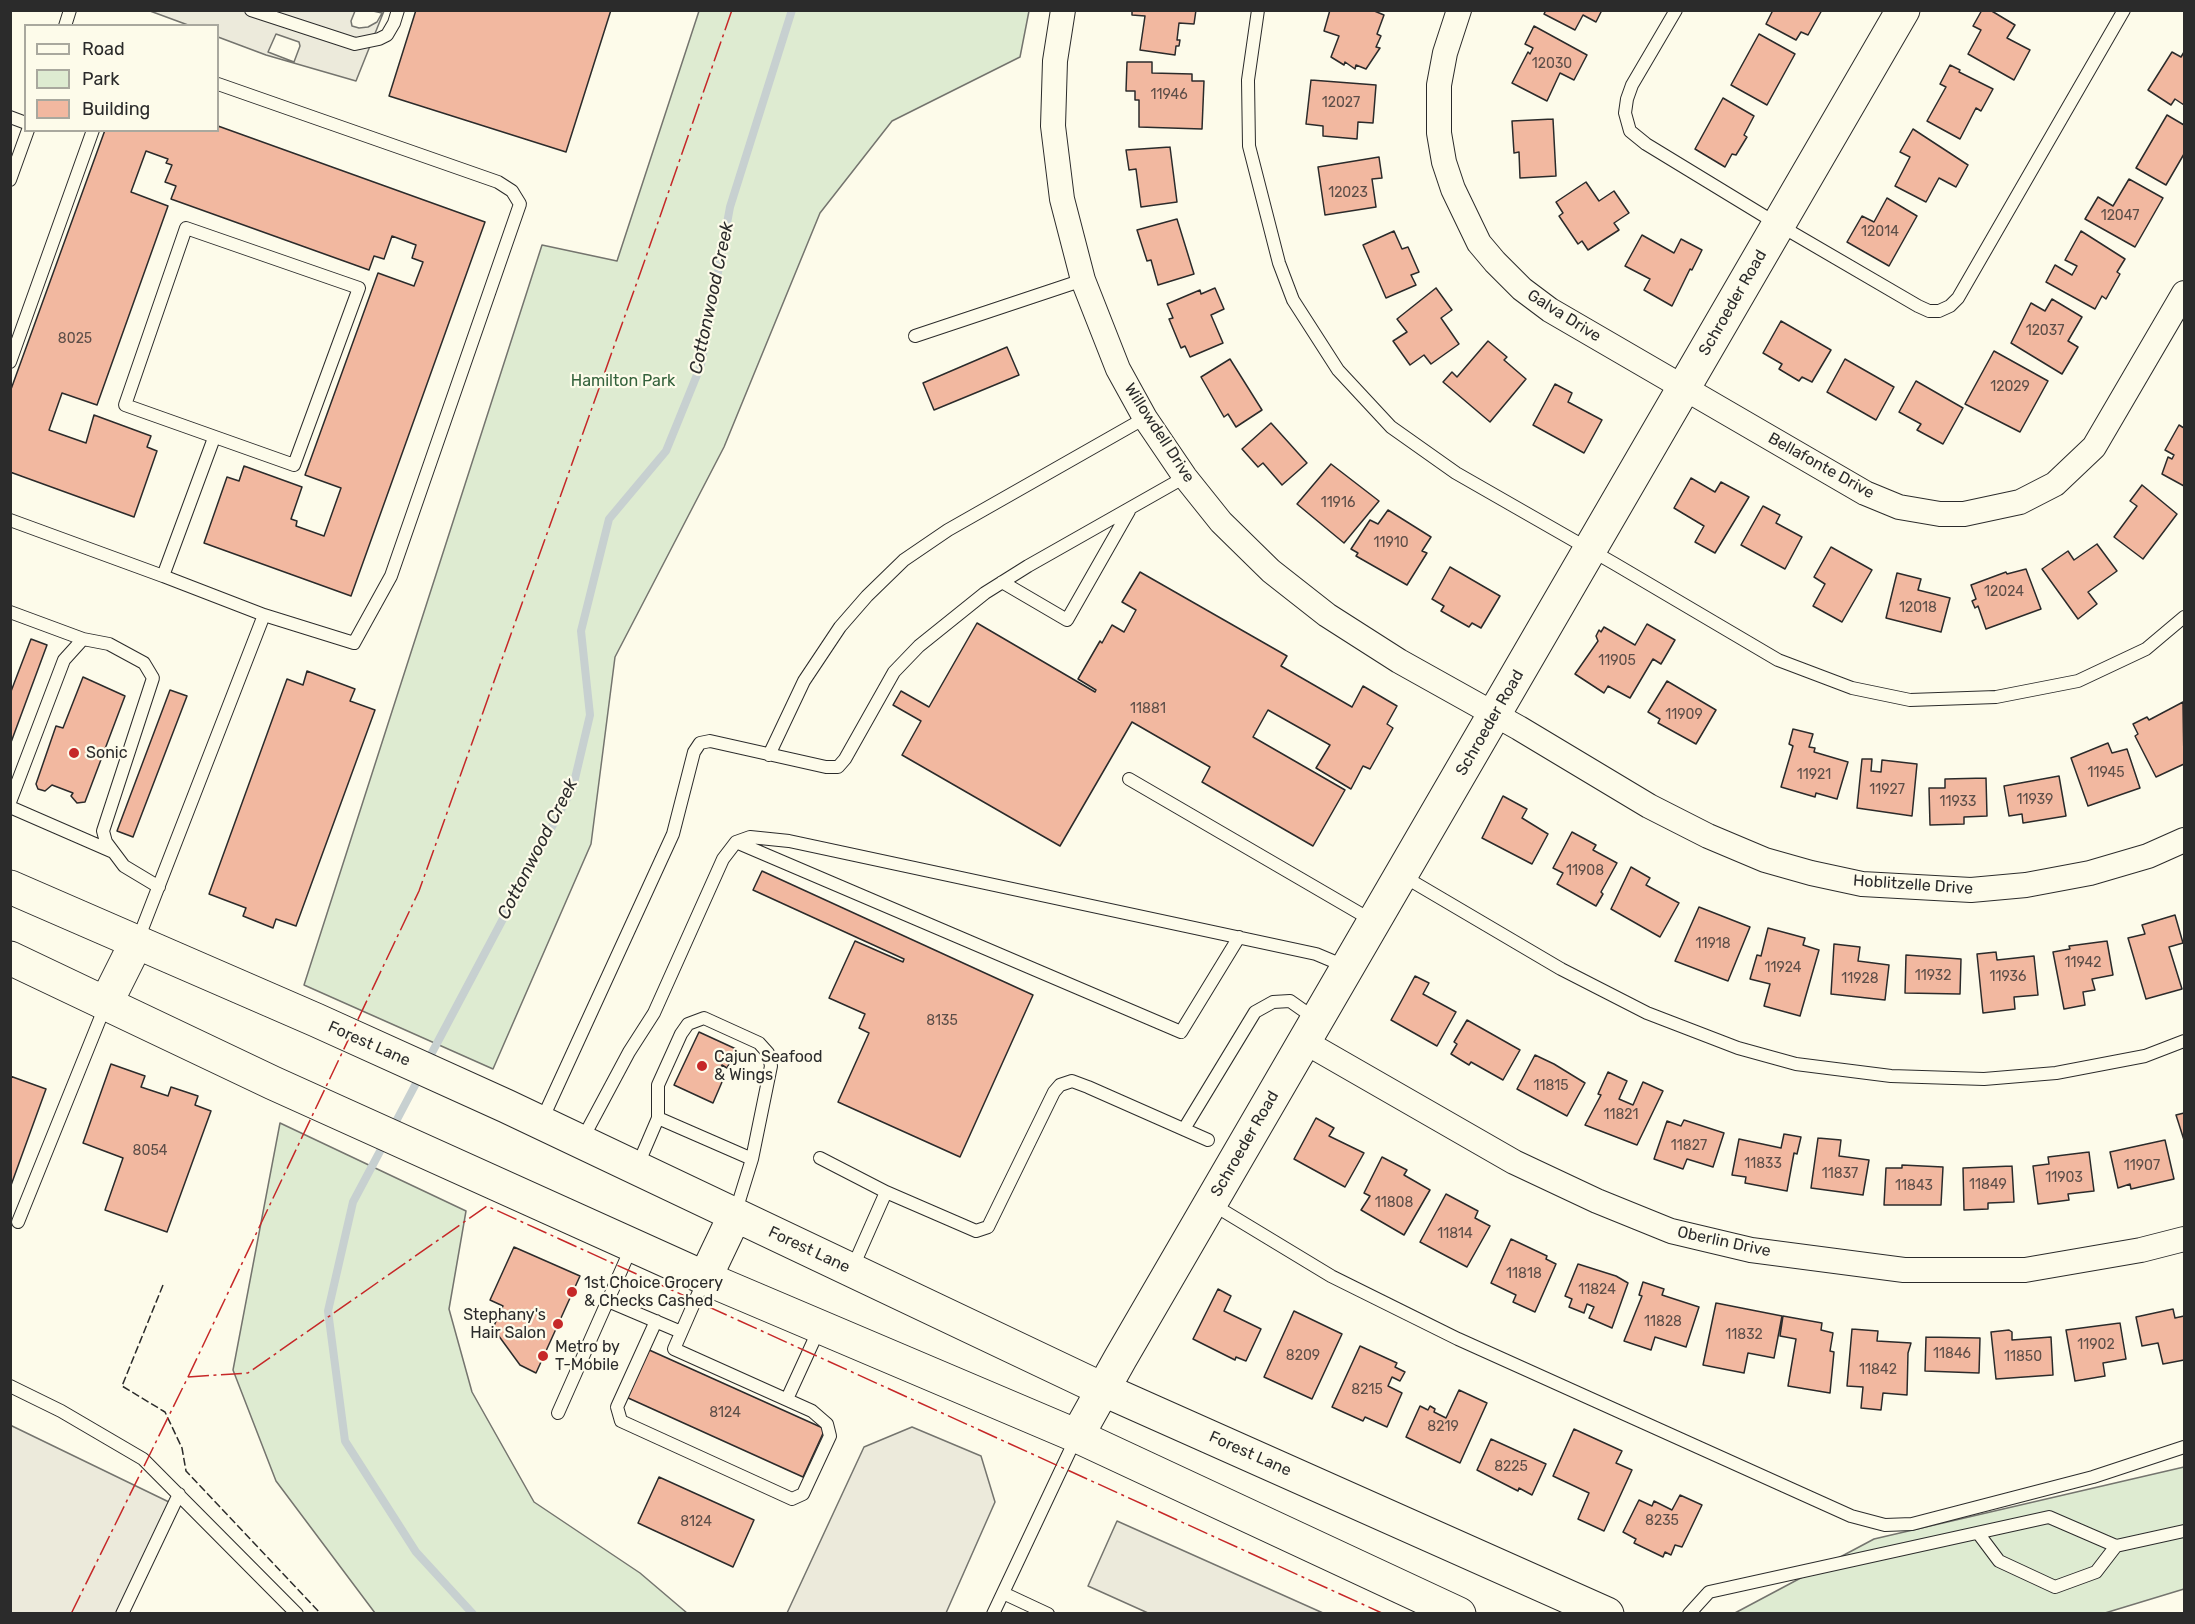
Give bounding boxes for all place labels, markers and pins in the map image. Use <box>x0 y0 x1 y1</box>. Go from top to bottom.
place label: Sonic <box>86 743 128 763</box>
marker: Sonic <box>67 746 81 760</box>
place label: Cajun Seafood & Wings <box>714 1047 823 1085</box>
marker: Cajun Seafood & Wings <box>695 1059 709 1073</box>
place label: 1st Choice Grocery & Checks Cashed <box>584 1273 723 1311</box>
marker: 1st Choice Grocery & Checks Cashed <box>565 1285 579 1299</box>
place label: Stephany's Hair Salon <box>463 1305 546 1343</box>
marker: Stephany's Hair Salon <box>551 1317 565 1331</box>
place label: Metro by T-Mobile <box>555 1337 620 1375</box>
marker: Metro by T-Mobile <box>536 1349 550 1363</box>

